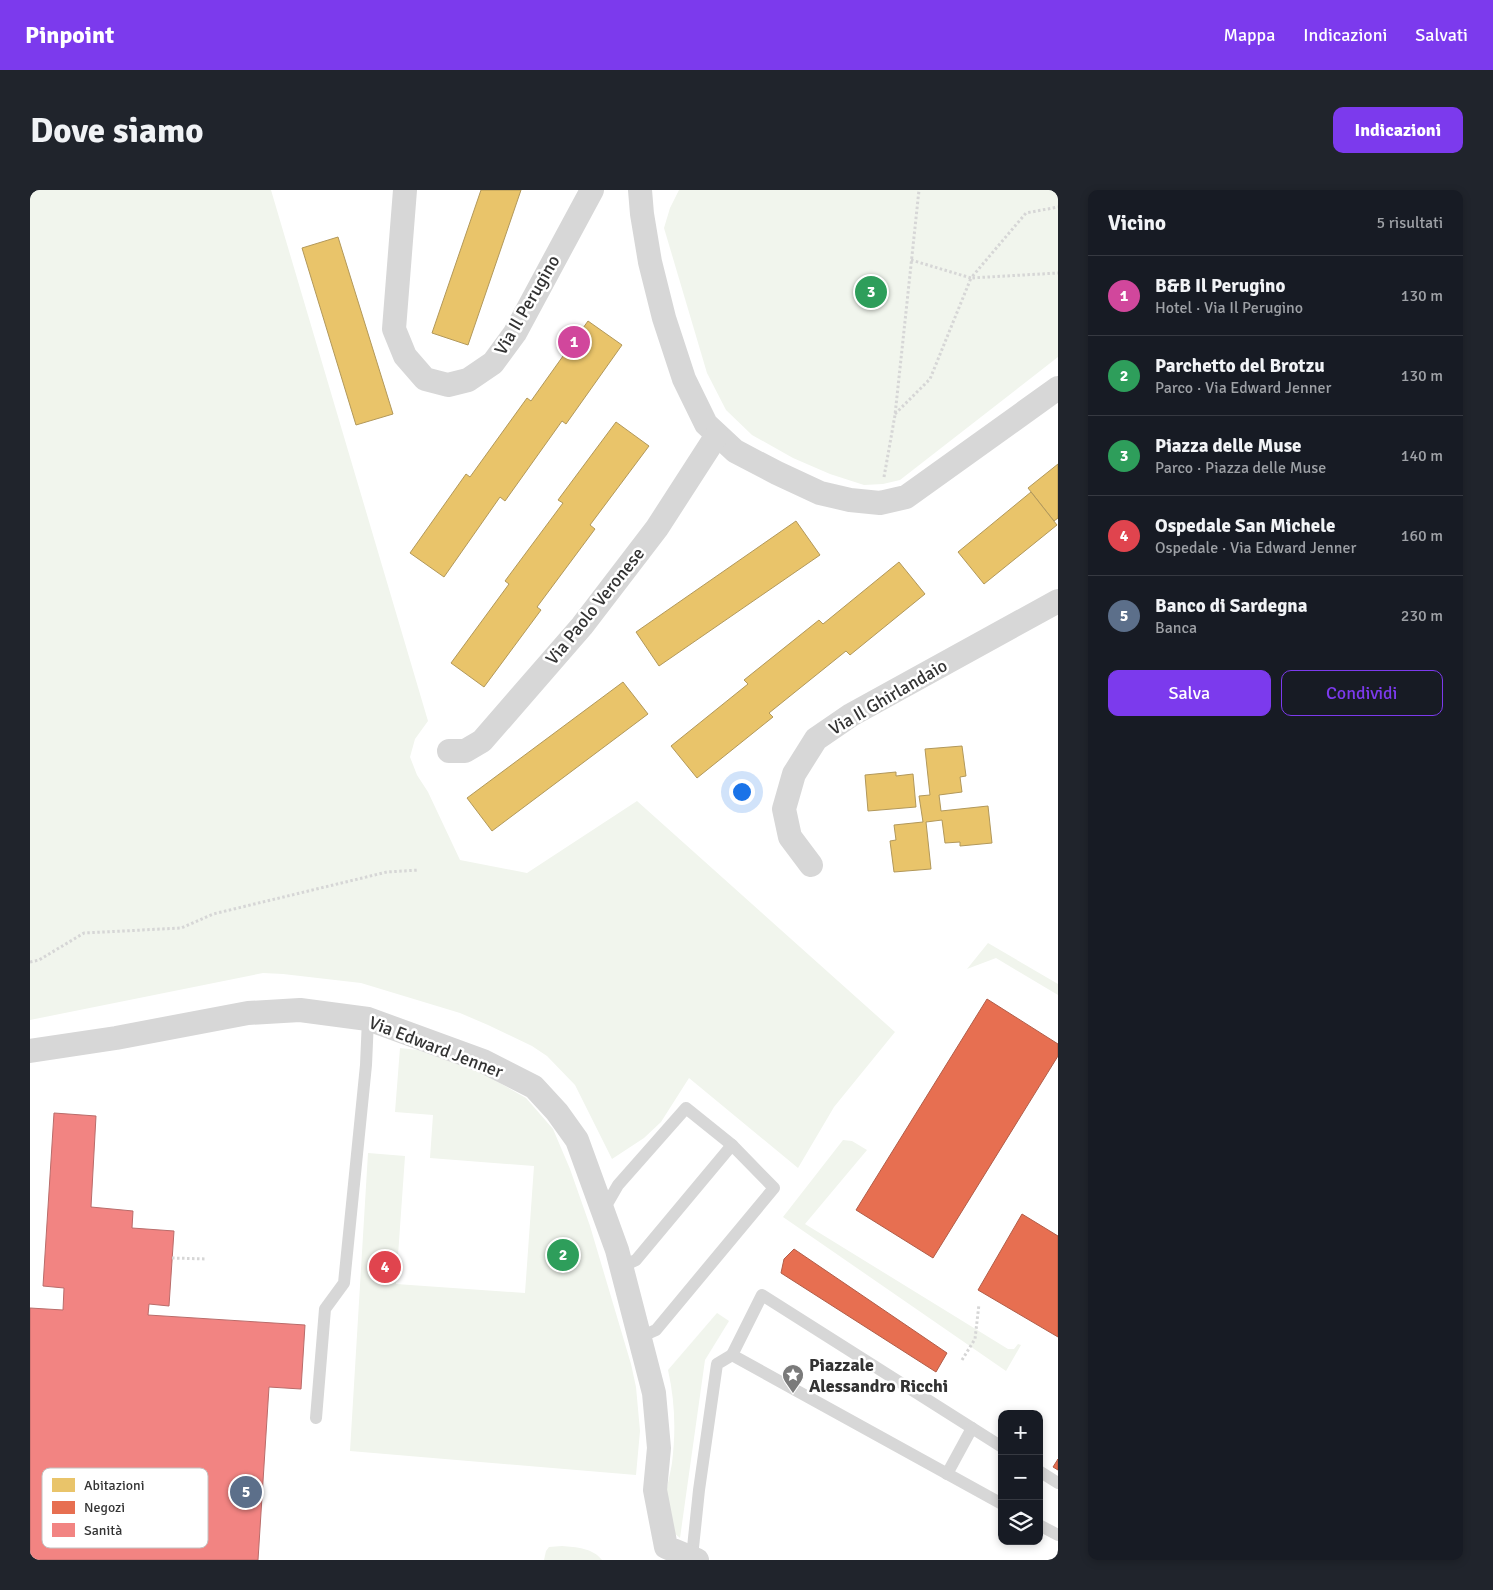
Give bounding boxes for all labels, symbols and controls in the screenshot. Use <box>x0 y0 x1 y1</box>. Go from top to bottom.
text: Pinpoint <box>25 20 114 50</box>
text: Mappa <box>1223 24 1275 46</box>
text: Indicazioni <box>1303 24 1387 46</box>
text: Salvati <box>1415 24 1468 46</box>
button: Indicazioni <box>1333 107 1463 153</box>
text: Dove siamo <box>30 109 204 152</box>
text: Vicino <box>1108 210 1166 236</box>
text: 5 risultati <box>1377 213 1443 233</box>
street label: Via Il Perugino <box>490 251 564 359</box>
pin: 3 <box>855 273 887 311</box>
text: B&B Il Perugino <box>1155 274 1285 298</box>
text: 1 <box>1120 286 1128 306</box>
text: 130 m <box>1401 286 1443 306</box>
text: Hotel · Via Il Perugino <box>1155 298 1303 318</box>
pin: 1 <box>558 323 590 361</box>
text: Parchetto del Brotzu <box>1155 354 1325 378</box>
text: 2 <box>1120 366 1128 386</box>
text: 130 m <box>1401 366 1443 386</box>
text: Parco · Via Edward Jenner <box>1155 378 1331 398</box>
text: Piazza delle Muse <box>1155 434 1302 458</box>
text: 3 <box>1120 446 1128 466</box>
text: 140 m <box>1401 446 1443 466</box>
text: Parco · Piazza delle Muse <box>1155 458 1326 478</box>
text: Ospedale San Michele <box>1155 514 1335 538</box>
text: 4 <box>1120 526 1128 546</box>
text: 160 m <box>1401 526 1443 546</box>
text: Ospedale · Via Edward Jenner <box>1155 538 1356 558</box>
street label: Via Paolo Veronese <box>541 543 649 669</box>
text: Banco di Sardegna <box>1155 594 1308 618</box>
text: 5 <box>1120 606 1128 626</box>
text: 230 m <box>1401 606 1443 626</box>
text: Banca <box>1155 618 1197 638</box>
street label: Via Il Ghirlandaio <box>825 654 951 740</box>
button: Salva <box>1108 670 1271 716</box>
button: Condividi <box>1281 670 1443 716</box>
your location <box>729 779 755 805</box>
street label: Via Edward Jenner <box>366 1011 507 1083</box>
pin: 2 <box>547 1236 579 1274</box>
pin: 4 <box>369 1248 401 1286</box>
place label: Piazzale Alessandro Ricchi <box>809 1354 948 1397</box>
place icon: Piazzale Alessandro Ricchi <box>781 1363 805 1394</box>
map controls <box>998 1410 1043 1545</box>
button: + <box>998 1410 1043 1455</box>
button: − <box>998 1455 1043 1500</box>
legend <box>42 1468 208 1548</box>
pin: 5 <box>230 1473 262 1511</box>
text: Abitazioni <box>84 1477 144 1494</box>
text: Negozi <box>84 1499 125 1516</box>
button: layers <box>998 1500 1043 1545</box>
text: Sanità <box>84 1522 122 1539</box>

